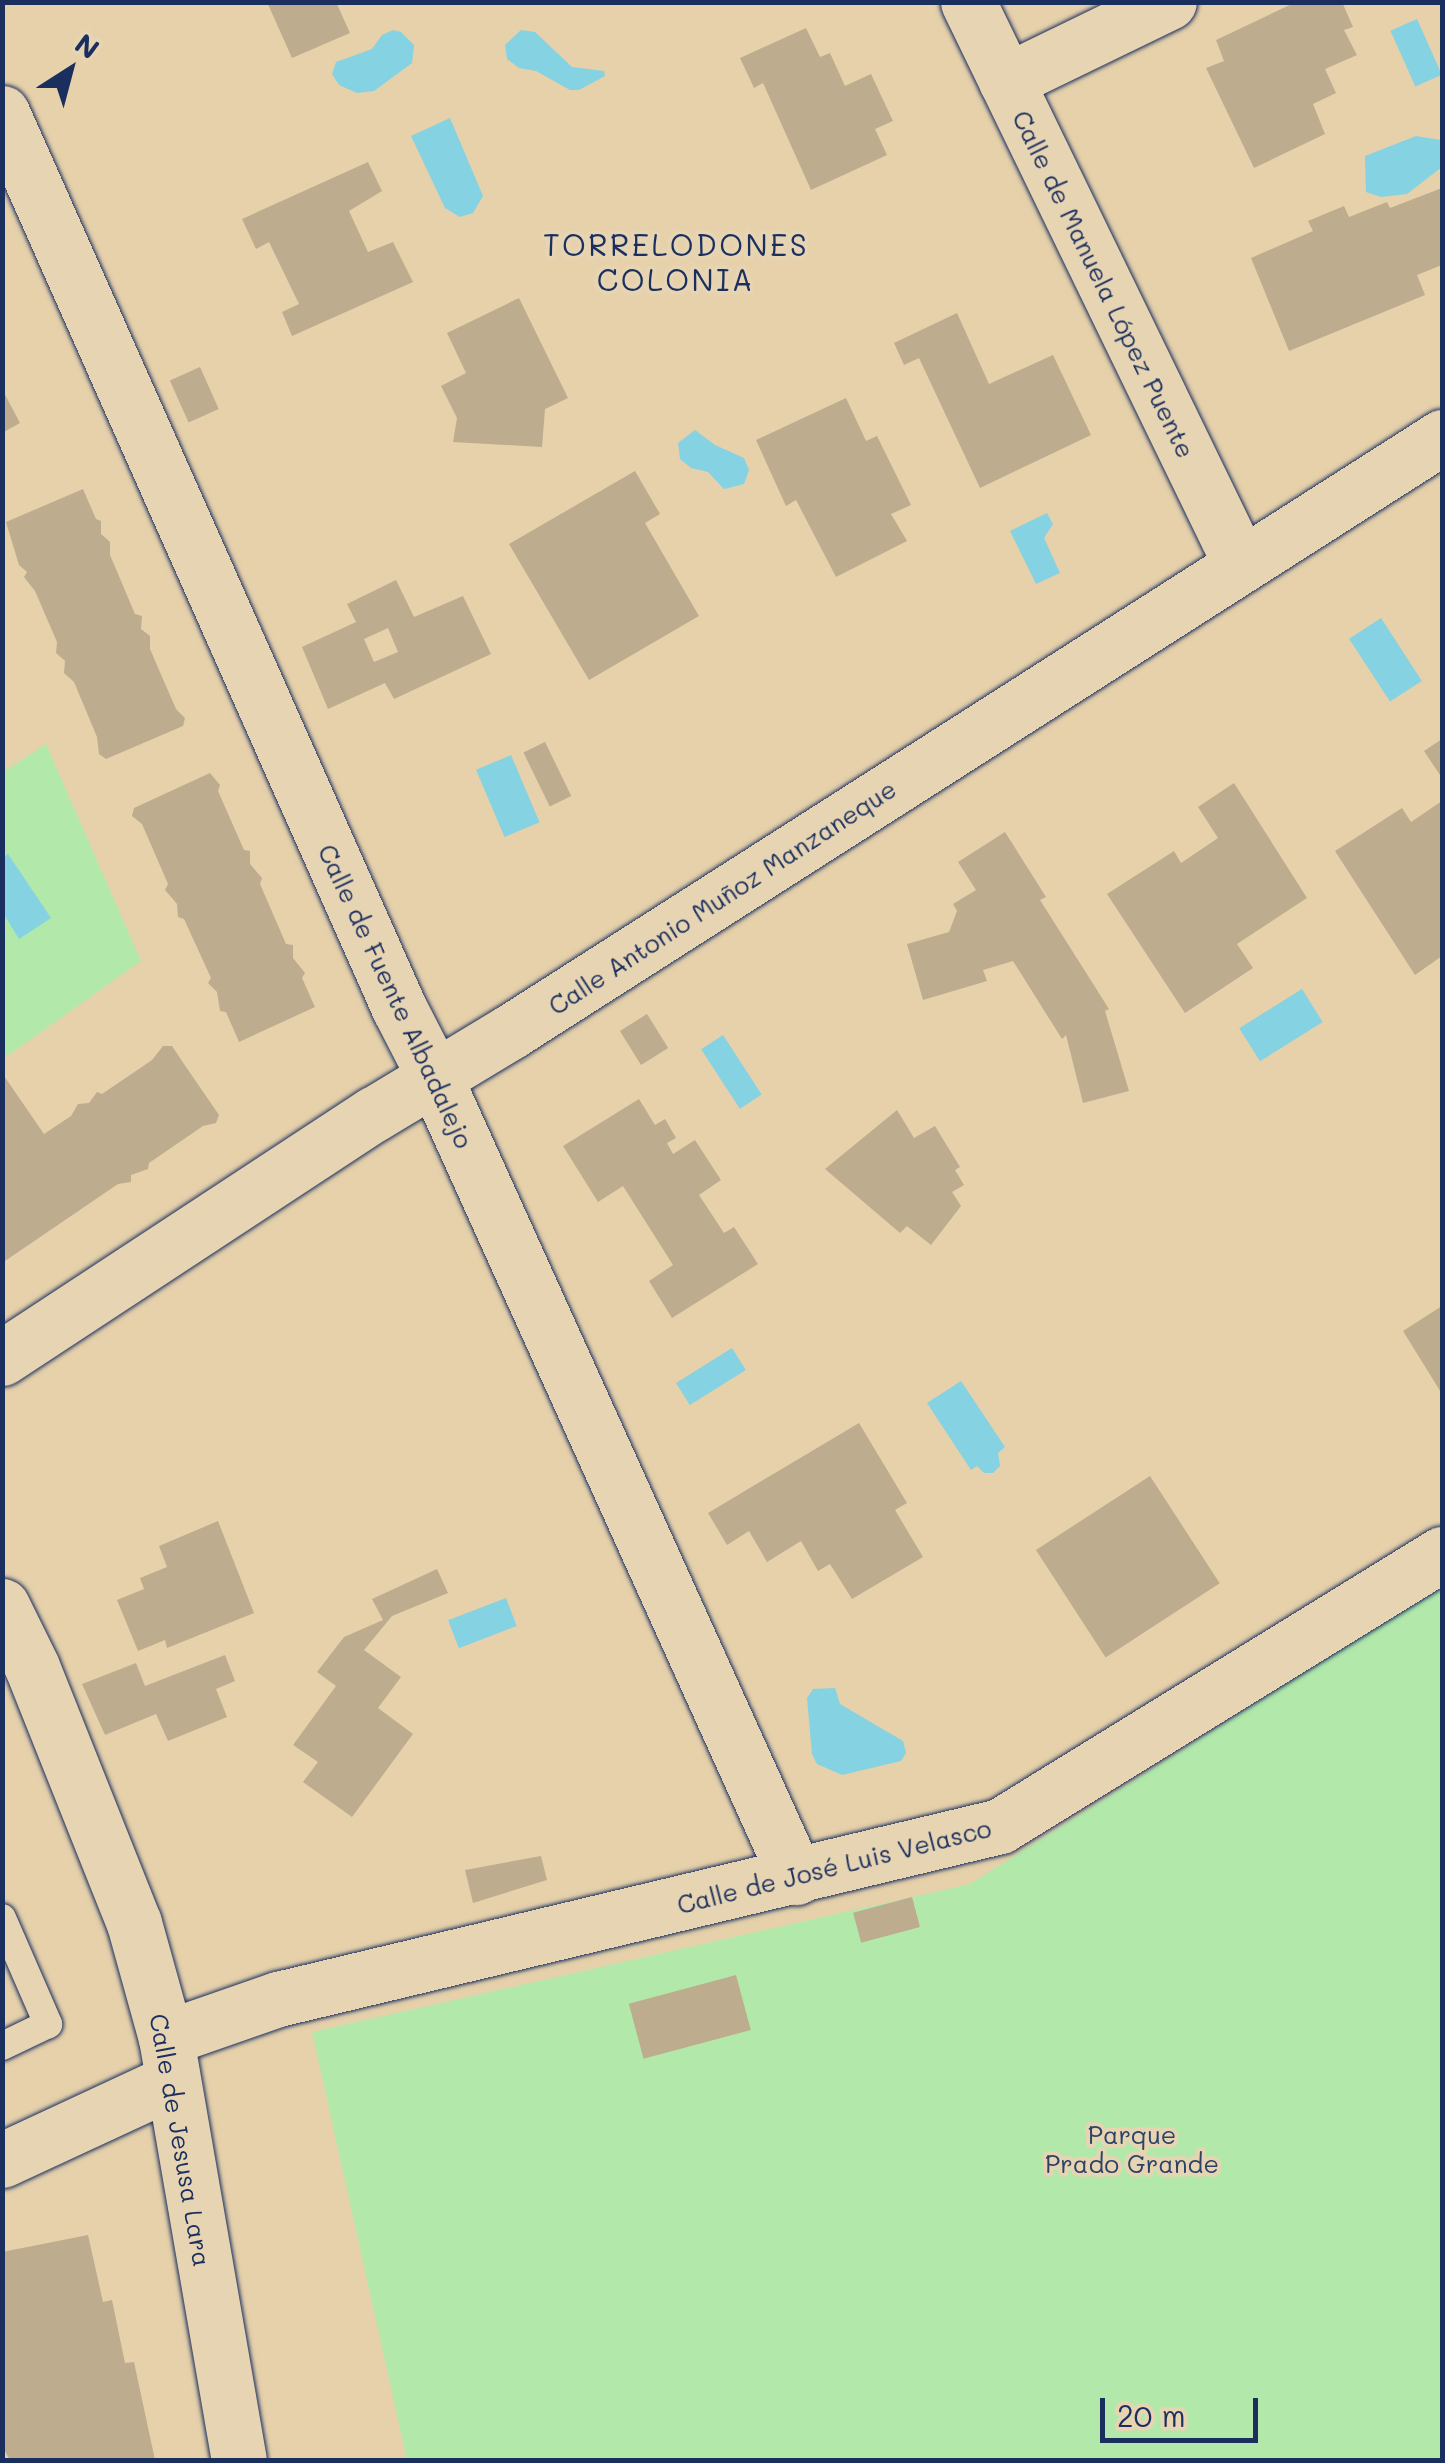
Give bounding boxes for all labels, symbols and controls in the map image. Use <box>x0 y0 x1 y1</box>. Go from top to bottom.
north arrow <box>20 20 120 120</box>
text: N <box>68 25 107 67</box>
street label: Calle de Manuela López Puente <box>1007 105 1201 463</box>
district label: TORRELODONES COLONIA <box>543 226 809 296</box>
street label: Calle Antonio Muñoz Manzaneque <box>543 773 901 1021</box>
street label: Calle de Fuente Albadalejo <box>312 839 480 1153</box>
street label: Calle de José Luis Velasco <box>674 1812 994 1920</box>
street label: Calle de Jesusa Lara <box>144 2011 218 2269</box>
park label: Parque Prado Grande <box>1045 2120 1219 2179</box>
scale bar <box>1105 2378 1262 2440</box>
text: 20 m <box>1117 2395 1186 2435</box>

